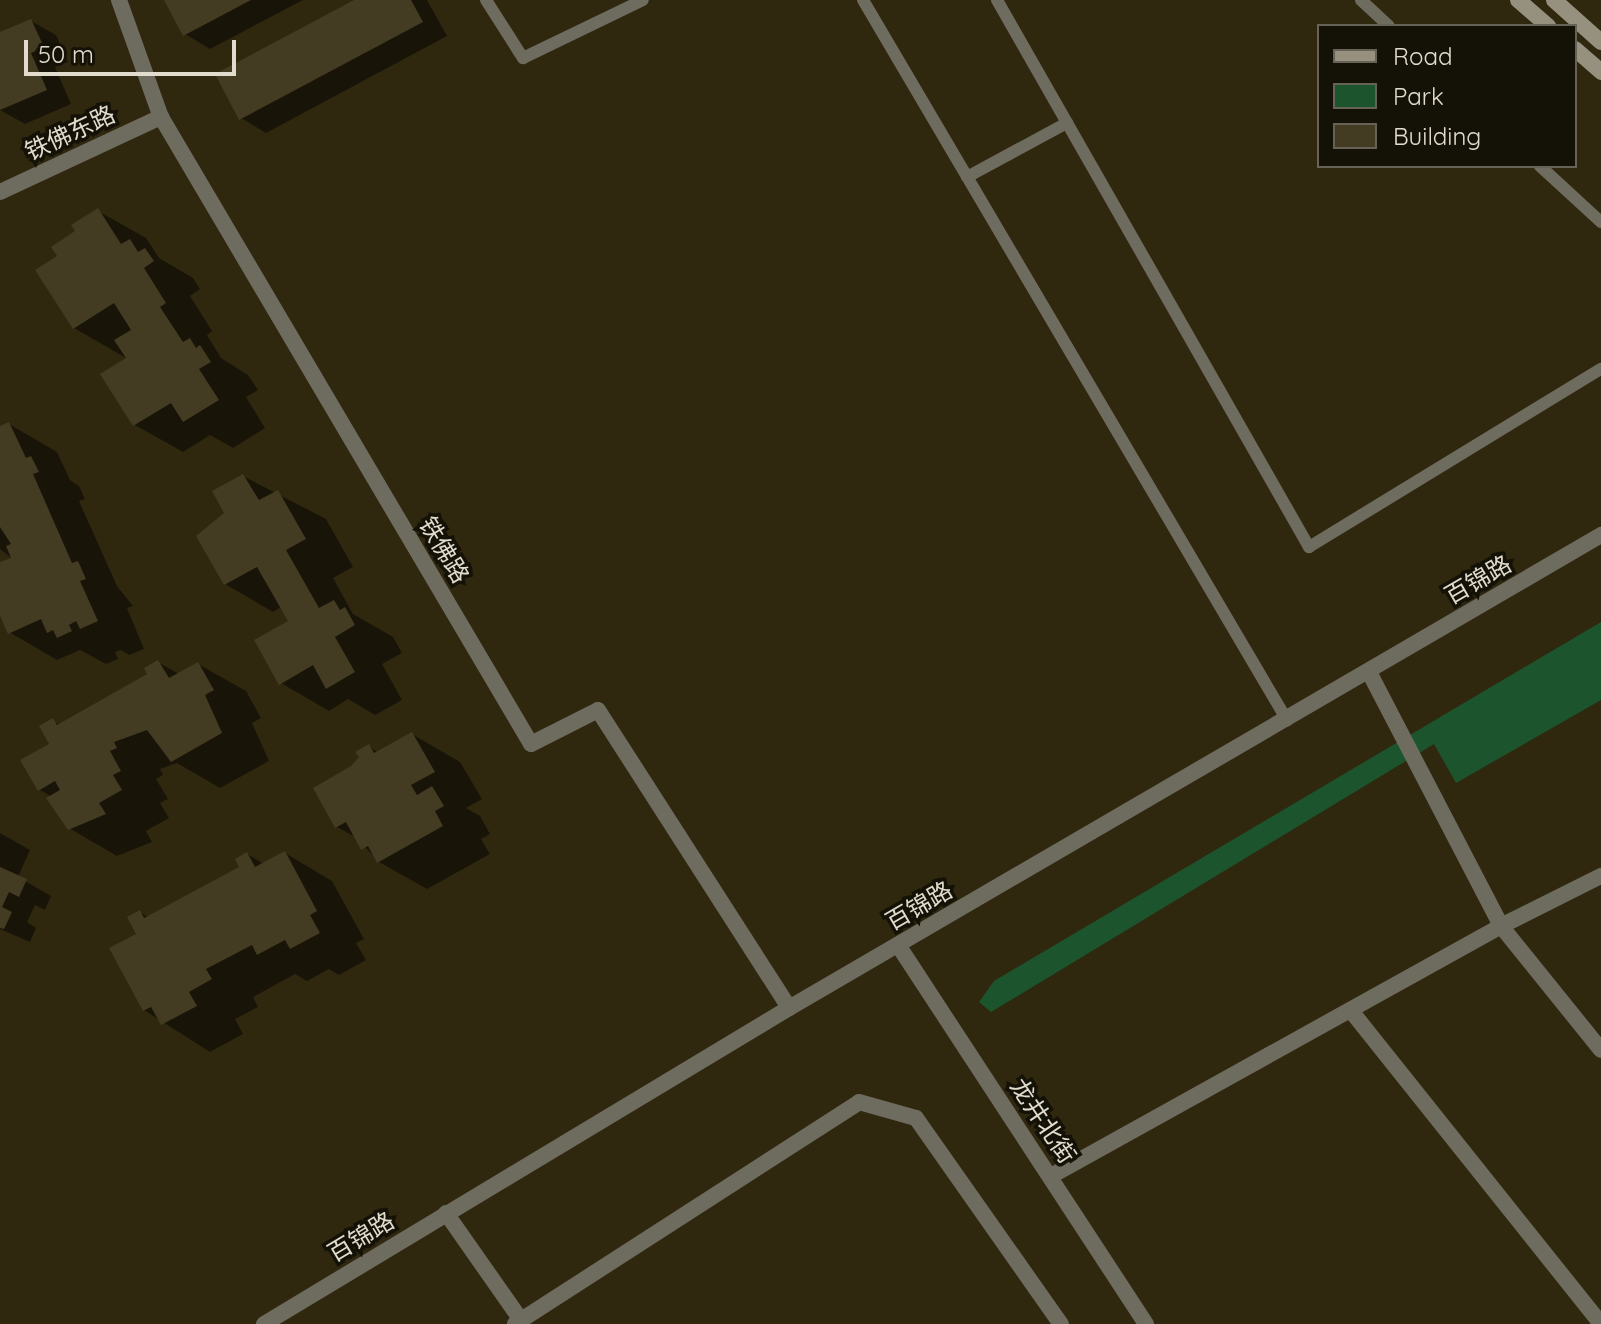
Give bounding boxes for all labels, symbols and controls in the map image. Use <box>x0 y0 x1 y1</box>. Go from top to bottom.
scale bar <box>28 24 240 74</box>
legend <box>1317 24 1577 168</box>
text: 50 m <box>38 39 94 69</box>
text: Road <box>1393 41 1453 71</box>
text: Park <box>1393 81 1444 111</box>
street label: 铁佛东路 <box>20 100 120 166</box>
text: Building <box>1393 121 1481 151</box>
street label: 铁佛路 <box>413 512 475 588</box>
street label: 百锦路 <box>1440 550 1516 610</box>
street label: 百锦路 <box>881 876 957 936</box>
street label: 龙井北街 <box>1004 1073 1082 1169</box>
street label: 百锦路 <box>323 1206 399 1268</box>

